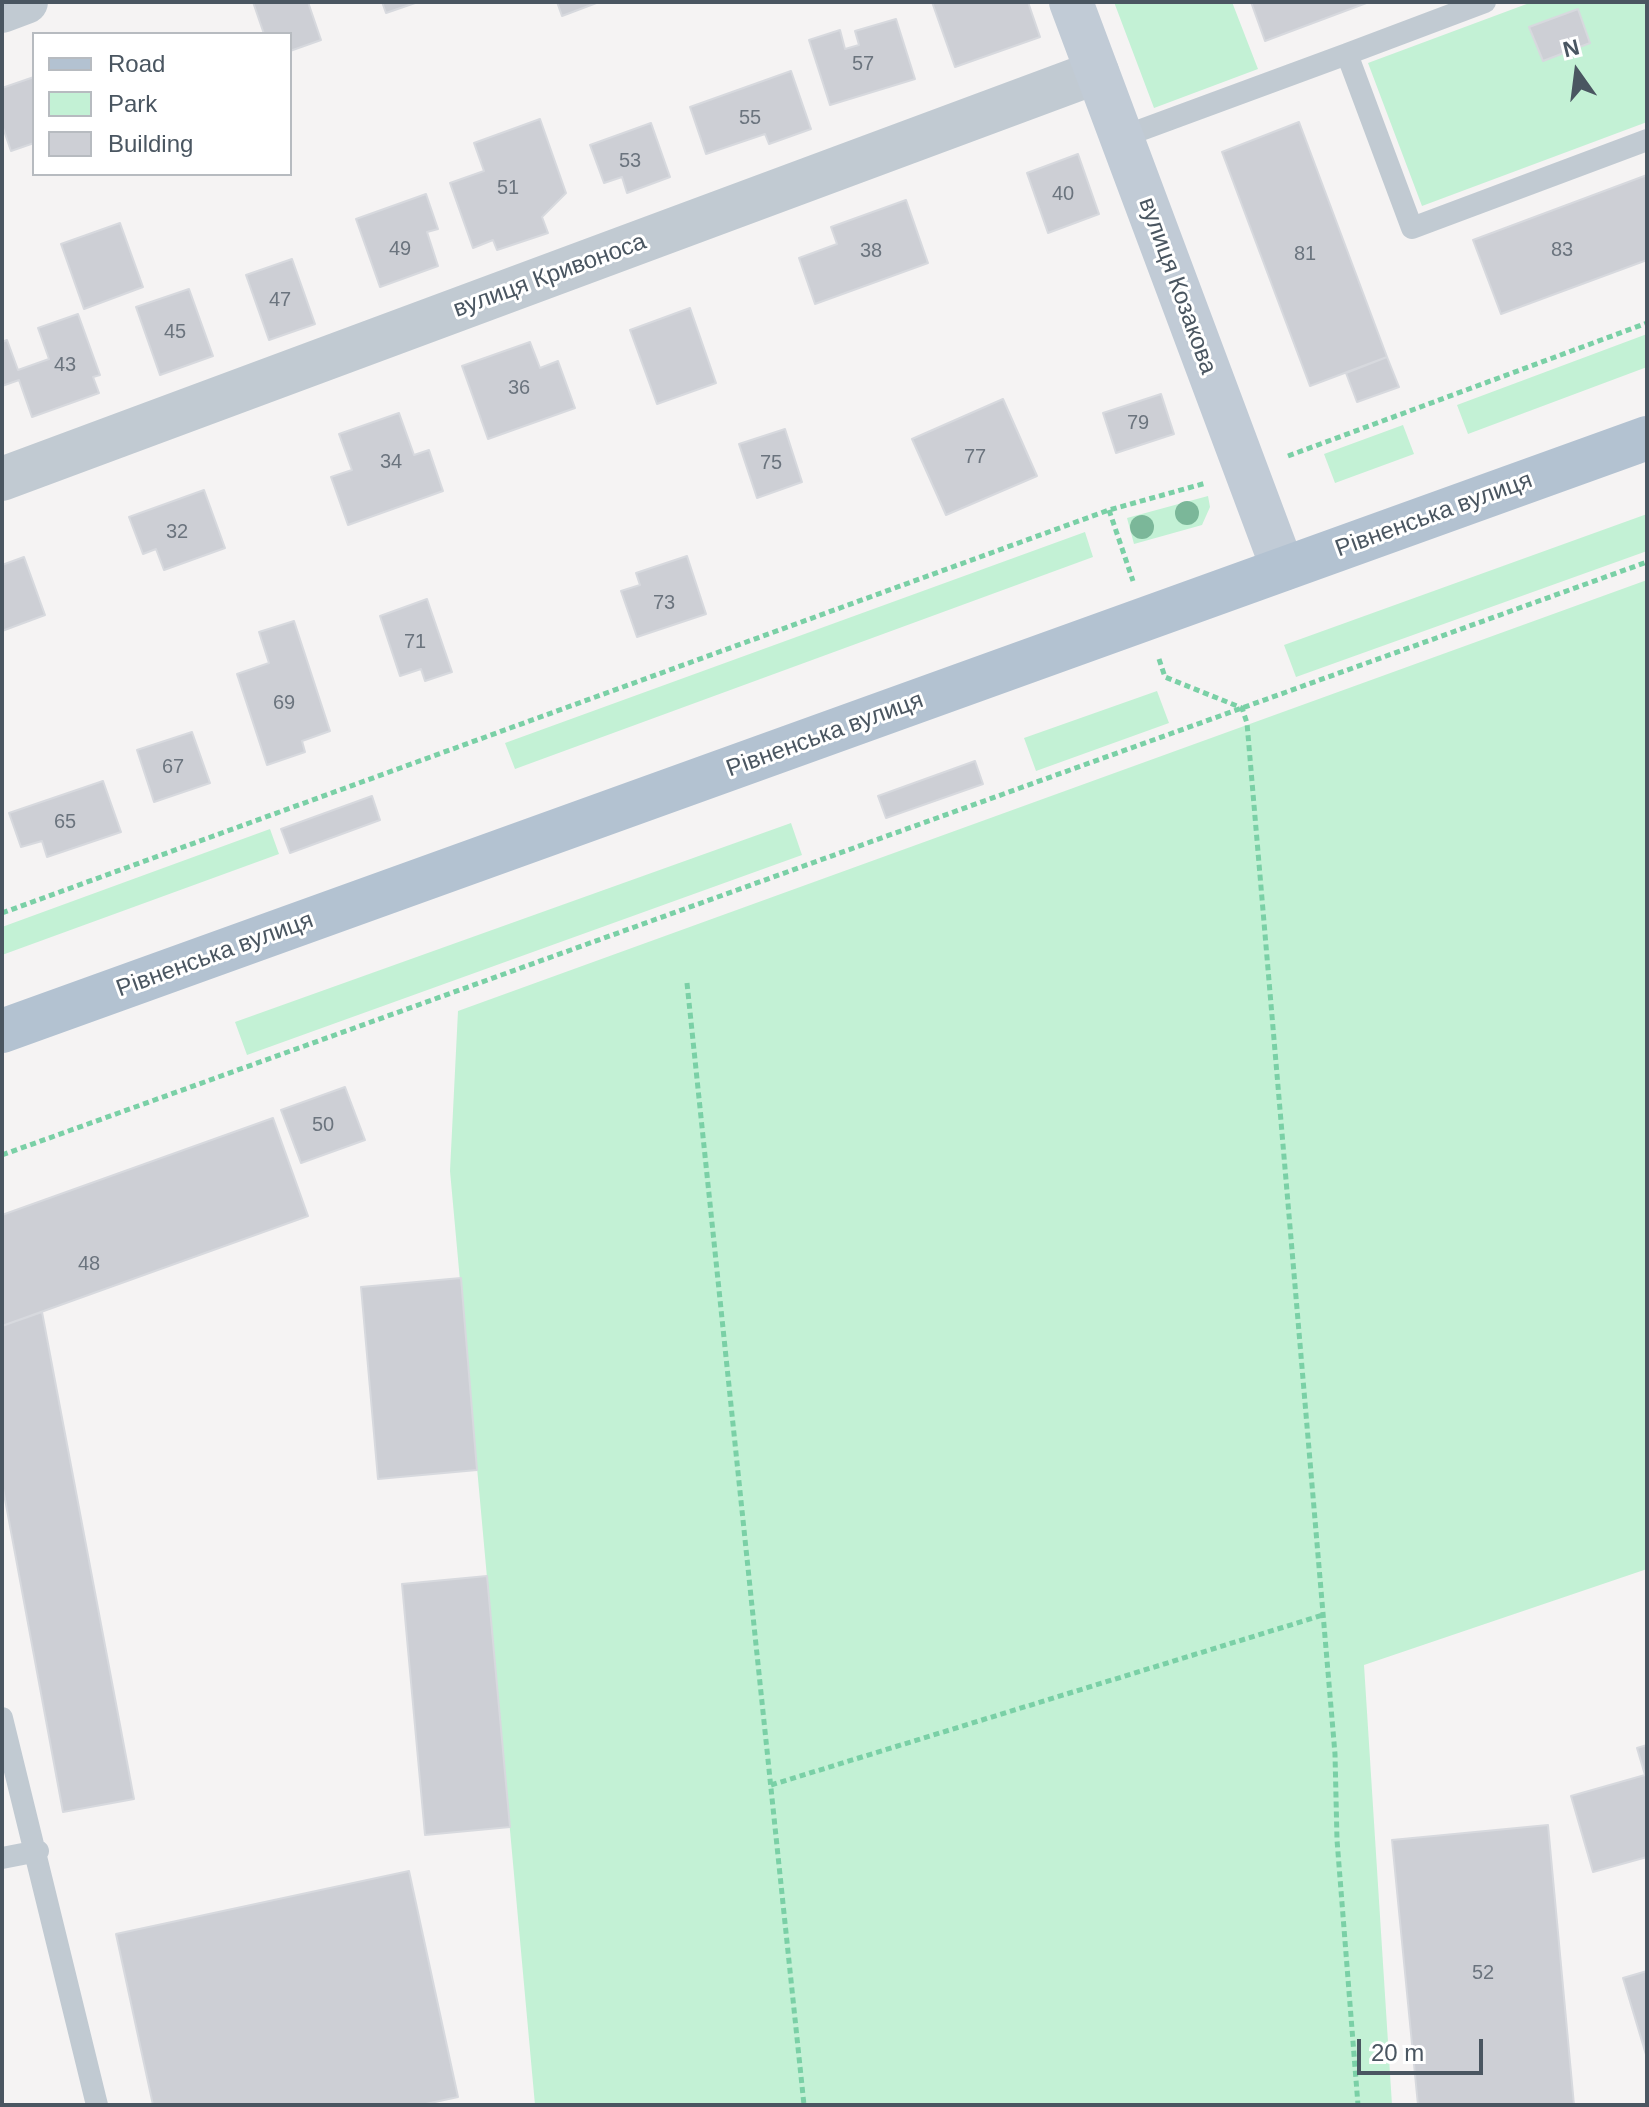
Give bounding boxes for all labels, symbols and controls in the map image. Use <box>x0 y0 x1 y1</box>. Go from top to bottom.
legend <box>32 32 292 176</box>
north arrow <box>1537 32 1617 112</box>
text: N <box>1560 34 1582 62</box>
text: Road <box>108 50 165 77</box>
house number: 57 <box>852 52 874 76</box>
text: Park <box>108 90 157 117</box>
house number: 55 <box>739 106 761 130</box>
text: Building <box>108 130 193 157</box>
house number: 53 <box>619 149 641 173</box>
house number: 51 <box>497 176 519 200</box>
house number: 40 <box>1052 182 1074 206</box>
street label: вулиця Козакова <box>1132 194 1222 378</box>
street label: вулиця Кривоноса <box>450 228 650 324</box>
house number: 49 <box>389 237 411 261</box>
house number: 83 <box>1551 238 1573 262</box>
house number: 38 <box>860 239 882 263</box>
house number: 81 <box>1294 242 1316 266</box>
house number: 47 <box>269 288 291 312</box>
house number: 45 <box>164 320 186 344</box>
house number: 43 <box>54 353 76 377</box>
house number: 36 <box>508 376 530 400</box>
house number: 79 <box>1127 411 1149 435</box>
house number: 77 <box>964 445 986 469</box>
house number: 34 <box>380 450 402 474</box>
house number: 75 <box>760 451 782 475</box>
street label: Рівненська вулиця <box>1332 466 1536 564</box>
house number: 32 <box>166 520 188 544</box>
house number: 73 <box>653 591 675 615</box>
house number: 71 <box>404 630 426 654</box>
street label: Рівненська вулиця <box>723 686 927 784</box>
house number: 69 <box>273 691 295 715</box>
house number: 67 <box>162 755 184 779</box>
house number: 65 <box>54 810 76 834</box>
street label: Рівненська вулиця <box>113 906 317 1004</box>
house number: 50 <box>312 1113 334 1137</box>
house number: 48 <box>78 1252 100 1276</box>
house number: 52 <box>1472 1961 1494 1985</box>
scale bar <box>1361 2023 1487 2073</box>
text: 20 m <box>1371 2039 1424 2066</box>

